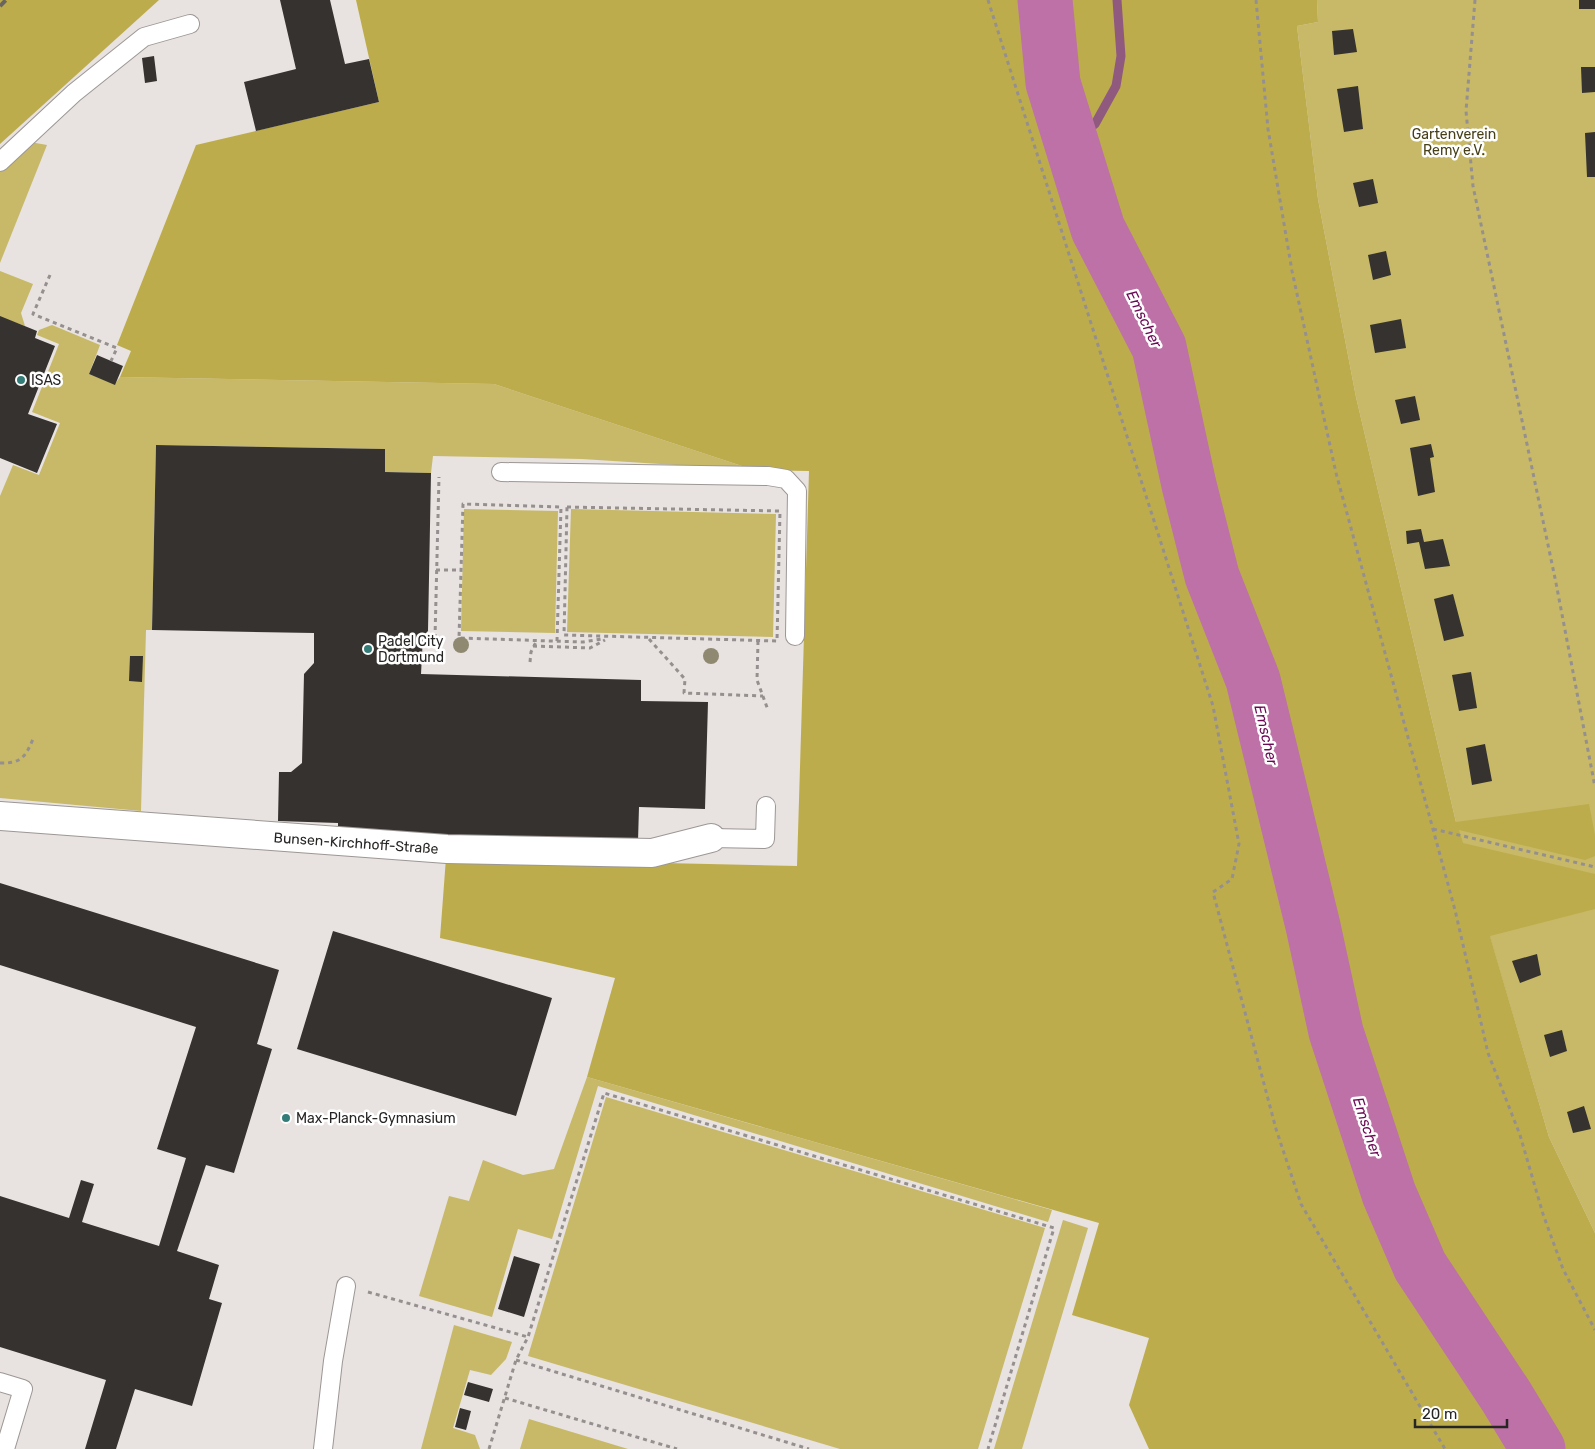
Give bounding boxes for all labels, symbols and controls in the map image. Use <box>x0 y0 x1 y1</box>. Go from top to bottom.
park label: Gartenverein Remy e.V. <box>1412 126 1496 159</box>
water label: Emscher <box>1122 287 1166 352</box>
place label: ISAS <box>31 372 62 389</box>
marker: ISAS <box>15 374 27 386</box>
place label: Padel City Dortmund <box>378 633 444 666</box>
marker: Padel City Dortmund <box>362 643 374 655</box>
water label: Emscher <box>1250 703 1282 768</box>
street label: Bunsen-Kirchhoff-Straße <box>273 829 439 858</box>
water label: Emscher <box>1349 1095 1385 1160</box>
place label: Max-Planck-Gymnasium <box>296 1110 456 1127</box>
marker: Max-Planck-Gymnasium <box>280 1112 292 1124</box>
scale bar <box>1415 1396 1508 1428</box>
text: 20 m <box>1422 1405 1457 1423</box>

